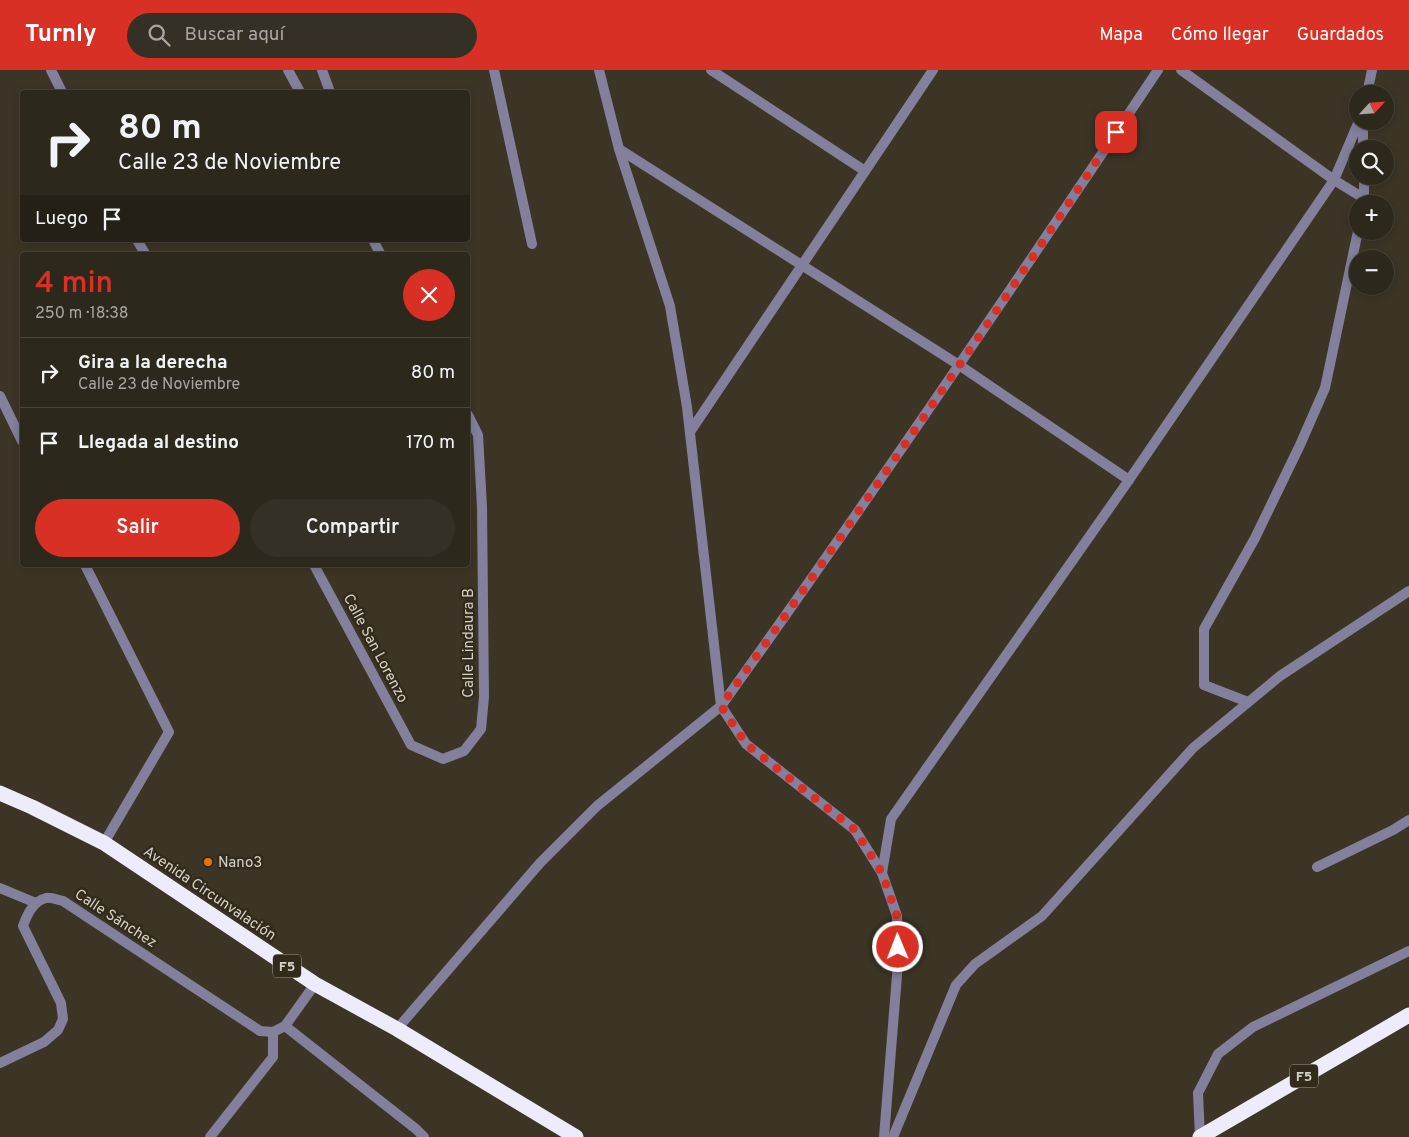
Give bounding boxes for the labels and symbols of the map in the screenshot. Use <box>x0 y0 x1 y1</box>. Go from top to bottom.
north arrow <box>1349 85 1394 130</box>
pin <box>1095 111 1137 153</box>
street label: Calle Lindaura B <box>460 588 479 698</box>
street label: Calle San Lorenzo <box>338 591 411 706</box>
street label: Avenida Circunvalación <box>139 843 279 946</box>
place label: Nano3 <box>218 854 262 873</box>
marker: Nano3 <box>202 856 214 868</box>
street label: Calle Sánchez <box>70 886 160 953</box>
position arrow <box>871 920 923 972</box>
road number: F5 <box>273 954 301 978</box>
road number: F5 <box>1290 1064 1318 1088</box>

